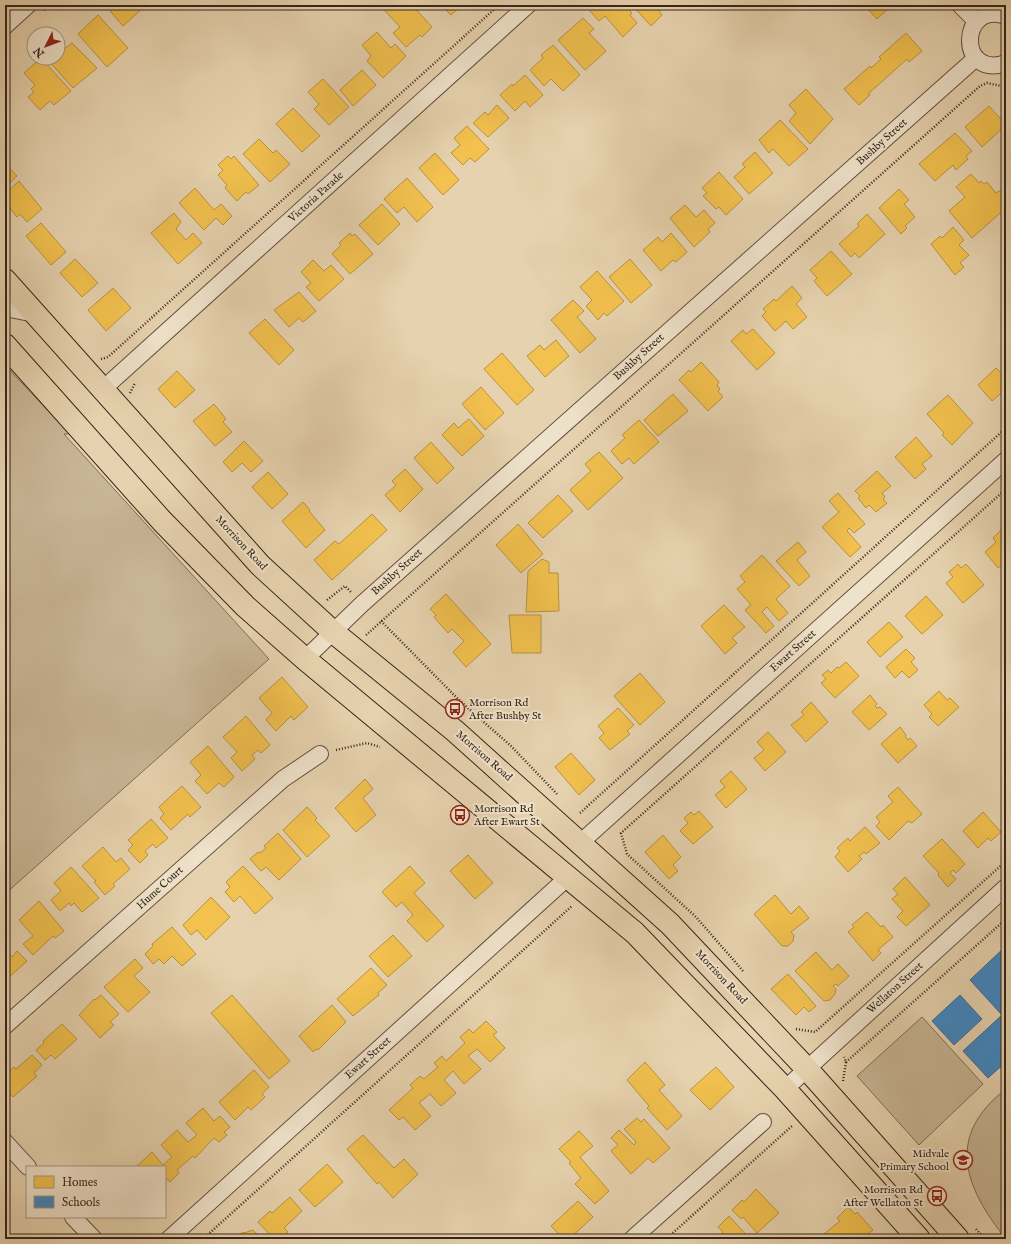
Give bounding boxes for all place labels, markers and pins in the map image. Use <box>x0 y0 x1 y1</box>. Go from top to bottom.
place label: Morrison Rd After Bushby St <box>468 696 542 723</box>
bus stop icon: Morrison Rd After Bushby St <box>444 698 466 720</box>
place label: Morrison Rd After Ewart St <box>473 802 540 829</box>
bus stop icon: Morrison Rd After Ewart St <box>449 804 471 826</box>
place label: Midvale Primary School <box>880 1147 949 1174</box>
school or university icon: Midvale Primary School <box>952 1149 974 1171</box>
place label: Morrison Rd After Wellaton St <box>842 1183 923 1210</box>
bus stop icon: Morrison Rd After Wellaton St <box>926 1185 948 1207</box>

